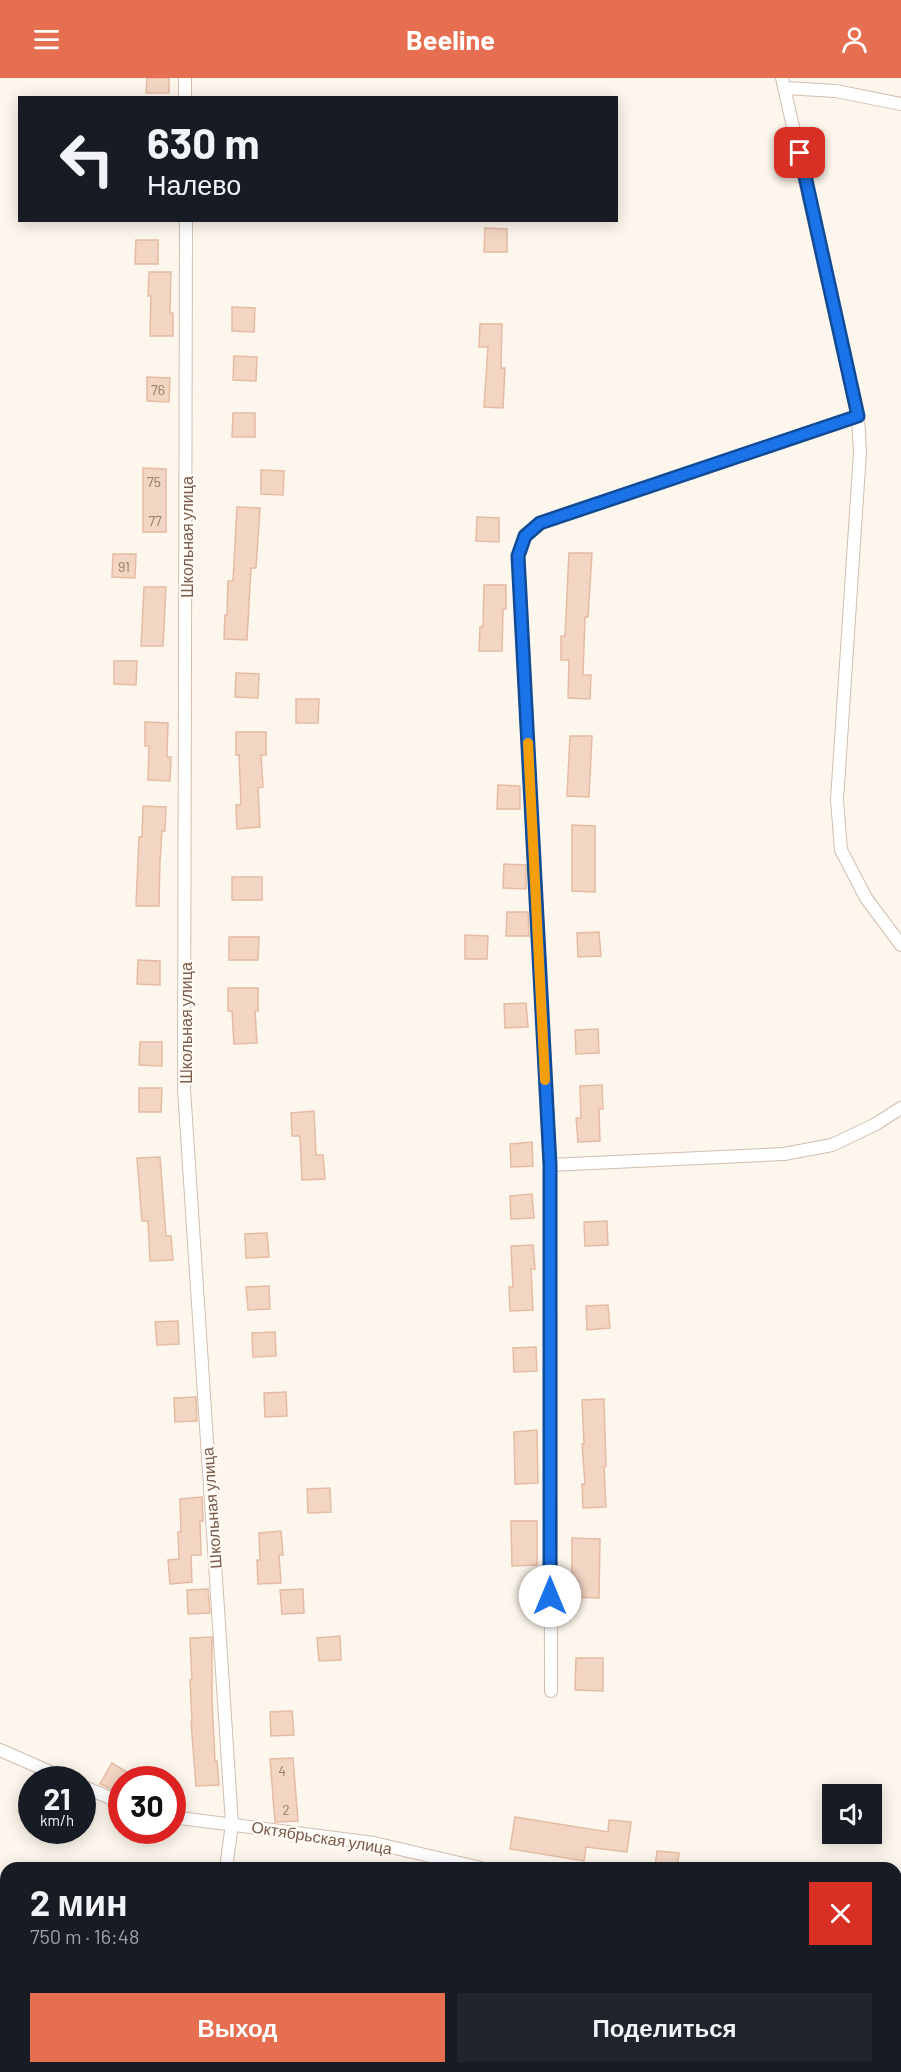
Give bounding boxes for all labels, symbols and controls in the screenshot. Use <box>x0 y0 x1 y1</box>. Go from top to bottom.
icon: menu <box>30 23 63 56</box>
text: Beeline <box>406 23 495 55</box>
icon: person <box>838 23 871 56</box>
text: 630 m <box>147 117 260 167</box>
icon: left <box>48 120 126 198</box>
pin <box>774 127 825 178</box>
icon: arrive <box>783 136 816 169</box>
text: Налево <box>147 168 241 200</box>
house number: 76 <box>151 381 165 398</box>
house number: 75 <box>147 473 161 490</box>
street label: Школьная улица <box>177 476 196 598</box>
house number: 77 <box>148 512 162 529</box>
house number: 91 <box>118 558 130 575</box>
street label: Школьная улица <box>176 962 195 1084</box>
street label: Школьная улица <box>197 1447 225 1569</box>
position arrow <box>518 1564 582 1628</box>
house number: 4 <box>278 1762 286 1779</box>
speed limit sign: 30 <box>108 1766 186 1844</box>
text: 21 <box>43 1780 71 1816</box>
map controls <box>822 1784 882 1844</box>
button: sound <box>822 1784 882 1844</box>
house number: 2 <box>282 1801 290 1818</box>
text: km/h <box>40 1811 74 1829</box>
street label: Октябрьская улица <box>250 1817 394 1858</box>
text: 2 мин <box>30 1880 128 1923</box>
button: close <box>809 1882 872 1945</box>
text: 750 m · 16:48 <box>30 1924 139 1948</box>
button: Выход <box>30 1993 445 2062</box>
button: Поделиться <box>457 1993 872 2062</box>

